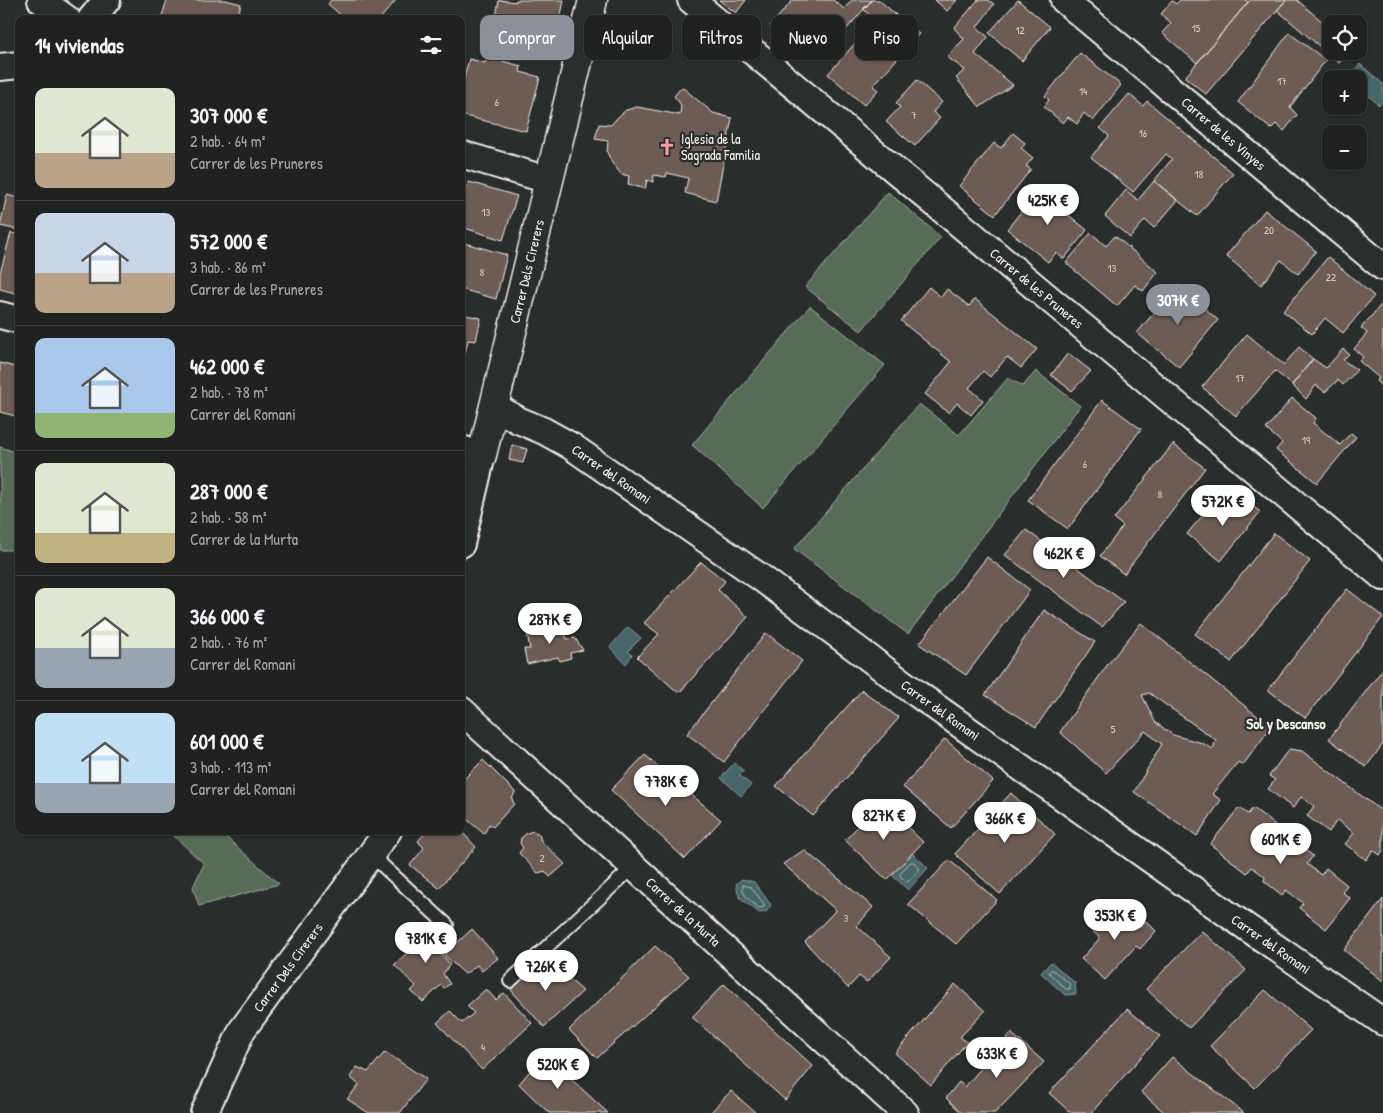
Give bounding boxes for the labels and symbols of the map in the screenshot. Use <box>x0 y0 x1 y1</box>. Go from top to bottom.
house number: 15 <box>1192 21 1201 35</box>
house number: 12 <box>1015 23 1025 37</box>
house number: 17 <box>1277 74 1287 88</box>
house number: 14 <box>1079 84 1087 98</box>
street label: Carrer de les Vinyes <box>1178 92 1270 174</box>
house number: 6 <box>495 95 500 109</box>
house number: 7 <box>911 108 917 122</box>
house number: 16 <box>1139 126 1148 140</box>
place label: Iglesia de la Sagrada Familia <box>681 129 760 165</box>
church icon: Iglesia de la Sagrada Familia <box>657 137 677 157</box>
house number: 18 <box>1195 167 1204 181</box>
pin: 425K € <box>1007 184 1089 226</box>
house number: 13 <box>482 205 491 219</box>
street label: Carrer Dels Cirerers <box>504 217 548 325</box>
house number: 20 <box>1264 223 1274 237</box>
street label: Carrer de les Pruneres <box>986 243 1088 332</box>
house number: 13 <box>1108 261 1117 275</box>
house number: 8 <box>480 265 485 279</box>
house number: 22 <box>1326 270 1336 284</box>
pin: 307K € <box>1137 284 1219 326</box>
house number: 17 <box>1235 371 1245 385</box>
house number: 19 <box>1302 433 1310 447</box>
street label: Carrer del Romani <box>568 439 655 508</box>
house number: 6 <box>1083 457 1088 471</box>
pin: 572K € <box>1182 484 1264 527</box>
house number: 8 <box>1158 487 1163 501</box>
pin: 462K € <box>1023 536 1105 579</box>
pin: 287K € <box>509 602 591 645</box>
street label: Carrer del Romani <box>897 675 984 744</box>
district label: Sol y Descanso <box>1246 713 1326 735</box>
house number: 5 <box>1111 722 1116 736</box>
pin: 778K € <box>625 764 707 807</box>
pin: 827K € <box>843 798 925 841</box>
pin: 366K € <box>964 802 1046 844</box>
pin: 601K € <box>1240 822 1322 865</box>
house number: 2 <box>539 851 545 865</box>
street label: Carrer de la Murta <box>642 872 725 950</box>
pin: 353K € <box>1074 898 1156 941</box>
street label: Carrer del Romani <box>1228 909 1315 978</box>
house number: 3 <box>844 911 849 925</box>
street label: Carrer Dels Cirerers <box>248 919 327 1016</box>
pin: 781K € <box>385 922 467 964</box>
pin: 726K € <box>505 950 587 992</box>
pin: 633K € <box>956 1036 1038 1079</box>
house number: 4 <box>481 1040 485 1054</box>
pin: 520K € <box>517 1048 599 1090</box>

